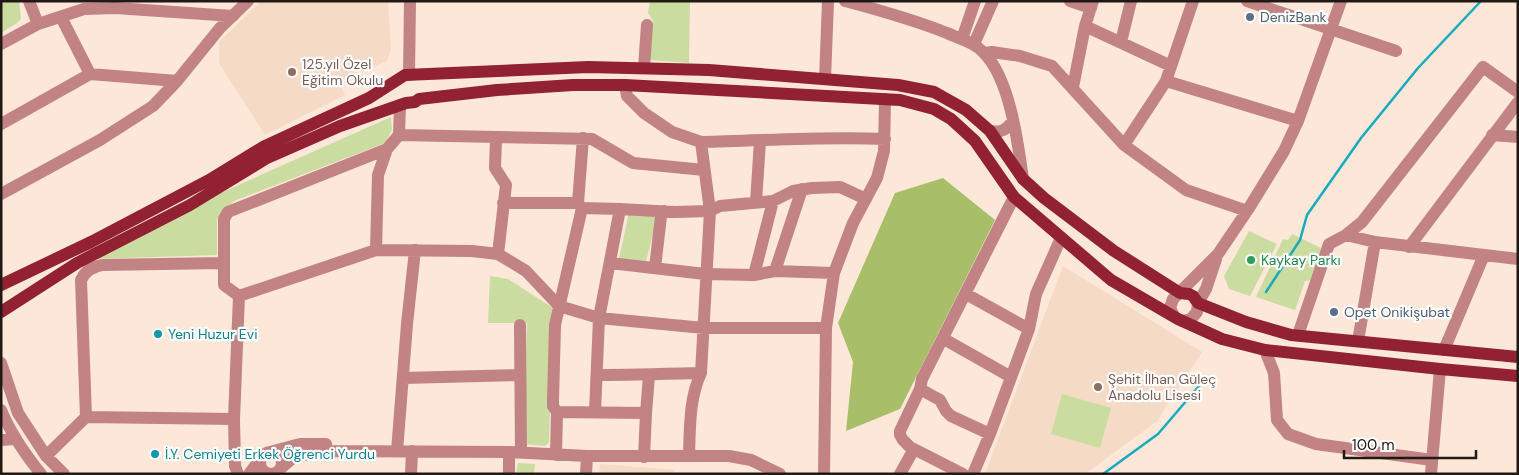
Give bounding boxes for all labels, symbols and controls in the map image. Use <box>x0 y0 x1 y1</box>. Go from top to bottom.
place label: DenizBank <box>1260 8 1327 26</box>
marker: DenizBank <box>1244 11 1256 23</box>
place label: 125.yıl Özel Eğitim Okulu <box>302 55 383 89</box>
marker: 125.yıl Özel Eğitim Okulu <box>286 66 298 78</box>
place label: Kaykay Parkı <box>1261 251 1341 269</box>
marker: Kaykay Parkı <box>1245 254 1257 266</box>
place label: Opet Onikişubat <box>1344 303 1450 321</box>
marker: Opet Onikişubat <box>1328 306 1340 318</box>
place label: Yeni Huzur Evi <box>168 325 258 343</box>
marker: Yeni Huzur Evi <box>152 328 164 340</box>
place label: Şehit İlhan Güleç Anadolu Lisesi <box>1108 370 1216 404</box>
marker: Şehit İlhan Güleç Anadolu Lisesi <box>1092 381 1104 393</box>
scale bar <box>1344 428 1476 460</box>
text: 100 m <box>1352 435 1395 455</box>
place label: İ.Y. Cemiyeti Erkek Öğrenci Yurdu <box>165 445 375 463</box>
marker: İ.Y. Cemiyeti Erkek Öğrenci Yurdu <box>149 448 161 460</box>

